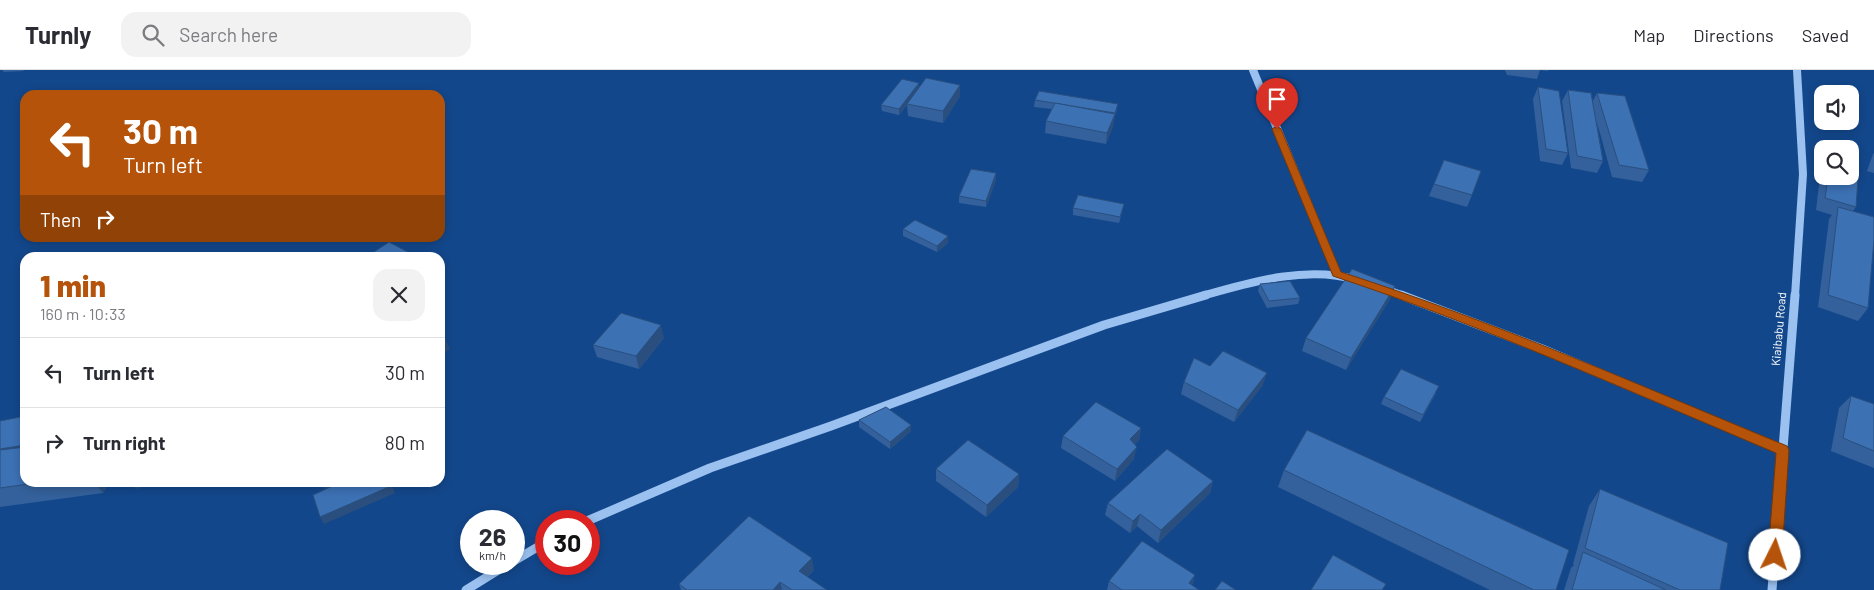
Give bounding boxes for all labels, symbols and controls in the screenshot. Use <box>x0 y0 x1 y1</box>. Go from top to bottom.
search box <box>121 12 471 57</box>
text: Turnly <box>25 20 91 49</box>
icon: search <box>139 21 167 49</box>
text: Search here <box>179 23 278 46</box>
text: Map <box>1633 24 1665 46</box>
text: Directions <box>1693 24 1774 46</box>
text: Saved <box>1802 24 1849 46</box>
pin <box>1256 78 1298 129</box>
icon: arrive <box>1263 85 1291 113</box>
map controls <box>1814 85 1859 185</box>
button: sound <box>1814 85 1859 130</box>
text: 30 m <box>123 109 198 151</box>
icon: left <box>40 110 105 175</box>
button: search <box>1814 140 1859 185</box>
text: Turn left <box>123 151 203 177</box>
icon: right <box>91 205 119 233</box>
text: Then <box>40 208 81 231</box>
text: 1 min <box>40 267 106 303</box>
button: close <box>373 269 425 321</box>
street label: Kiaibabu Road <box>1768 291 1788 366</box>
text: 160 m · 10:33 <box>40 304 126 323</box>
icon: left <box>40 359 68 387</box>
text: Turn left <box>83 361 154 384</box>
text: 30 m <box>385 361 425 384</box>
icon: right <box>40 429 68 457</box>
text: Turn right <box>83 431 165 454</box>
text: 80 m <box>385 431 425 454</box>
speed limit sign: 30 <box>535 510 600 575</box>
text: 26 <box>479 521 506 551</box>
position arrow <box>1748 528 1800 580</box>
text: km/h <box>479 548 506 562</box>

